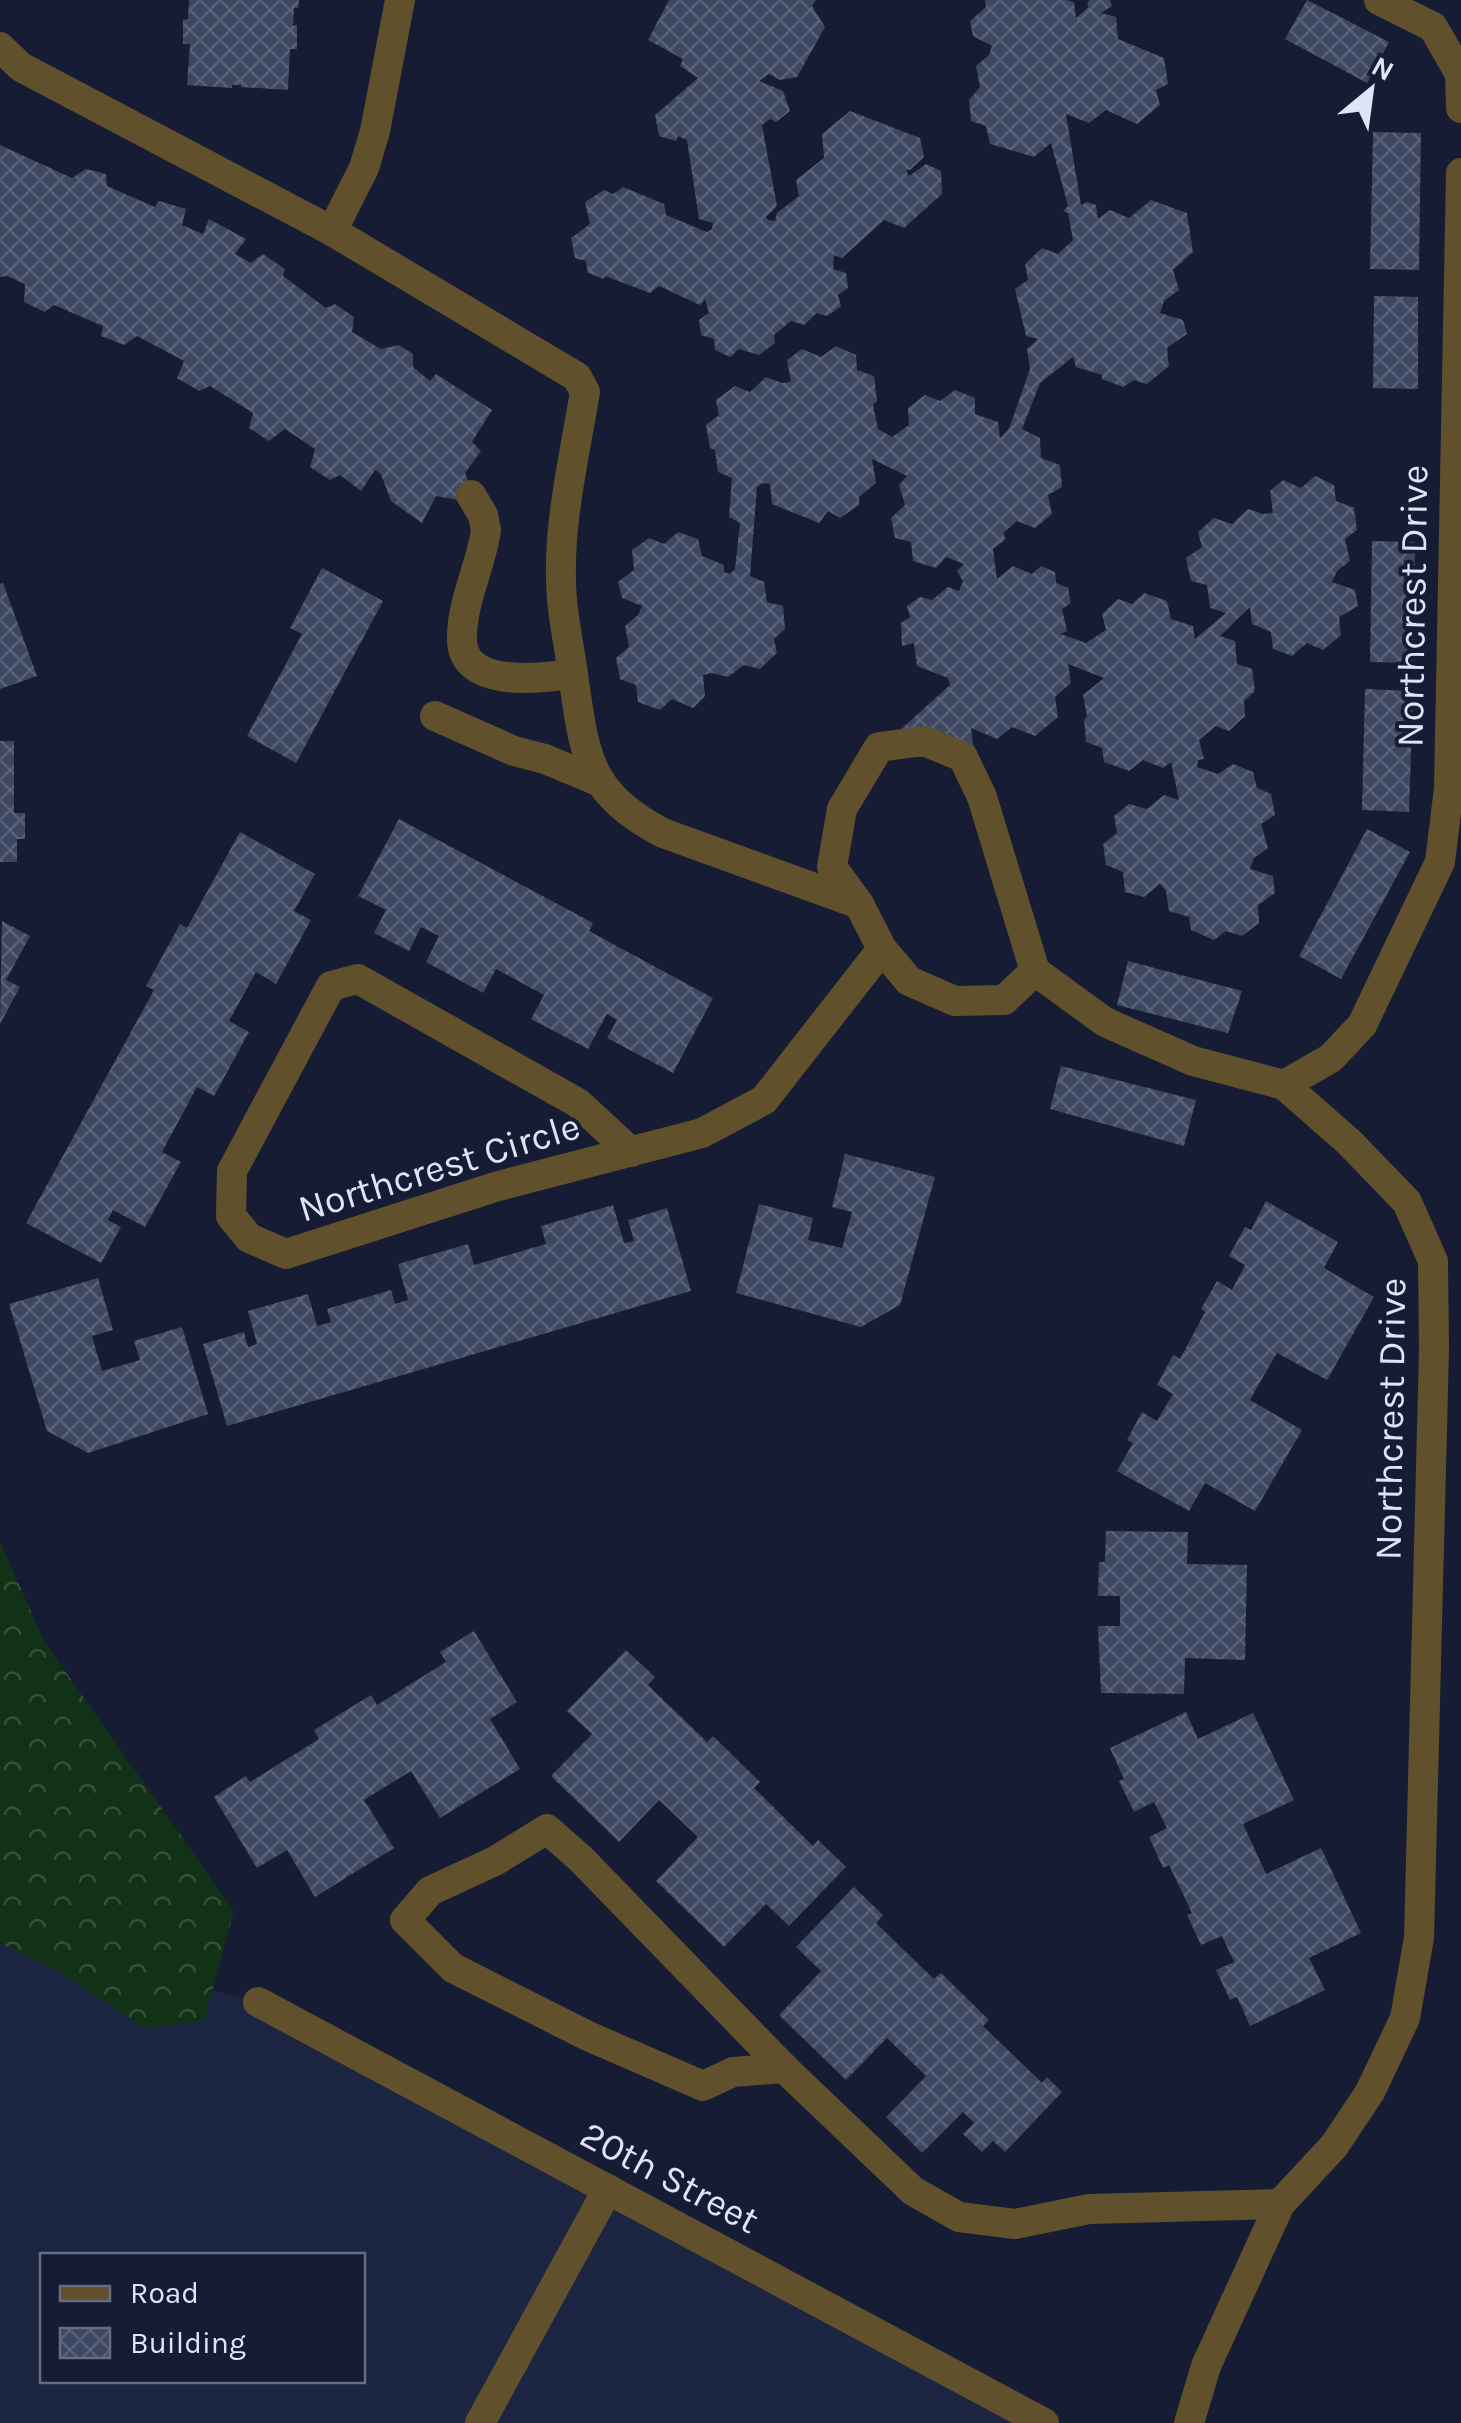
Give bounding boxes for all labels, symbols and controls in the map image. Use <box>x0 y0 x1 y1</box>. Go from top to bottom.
north arrow <box>1321 40 1421 140</box>
text: N <box>1366 49 1400 88</box>
street label: Northcrest Drive <box>1388 464 1437 748</box>
street label: Northcrest Circle <box>293 1103 585 1232</box>
street label: Northcrest Drive <box>1366 1277 1415 1561</box>
street label: 20th Street <box>573 2112 766 2243</box>
legend <box>40 2253 365 2383</box>
text: Road <box>130 2275 199 2311</box>
text: Building <box>130 2325 246 2361</box>

